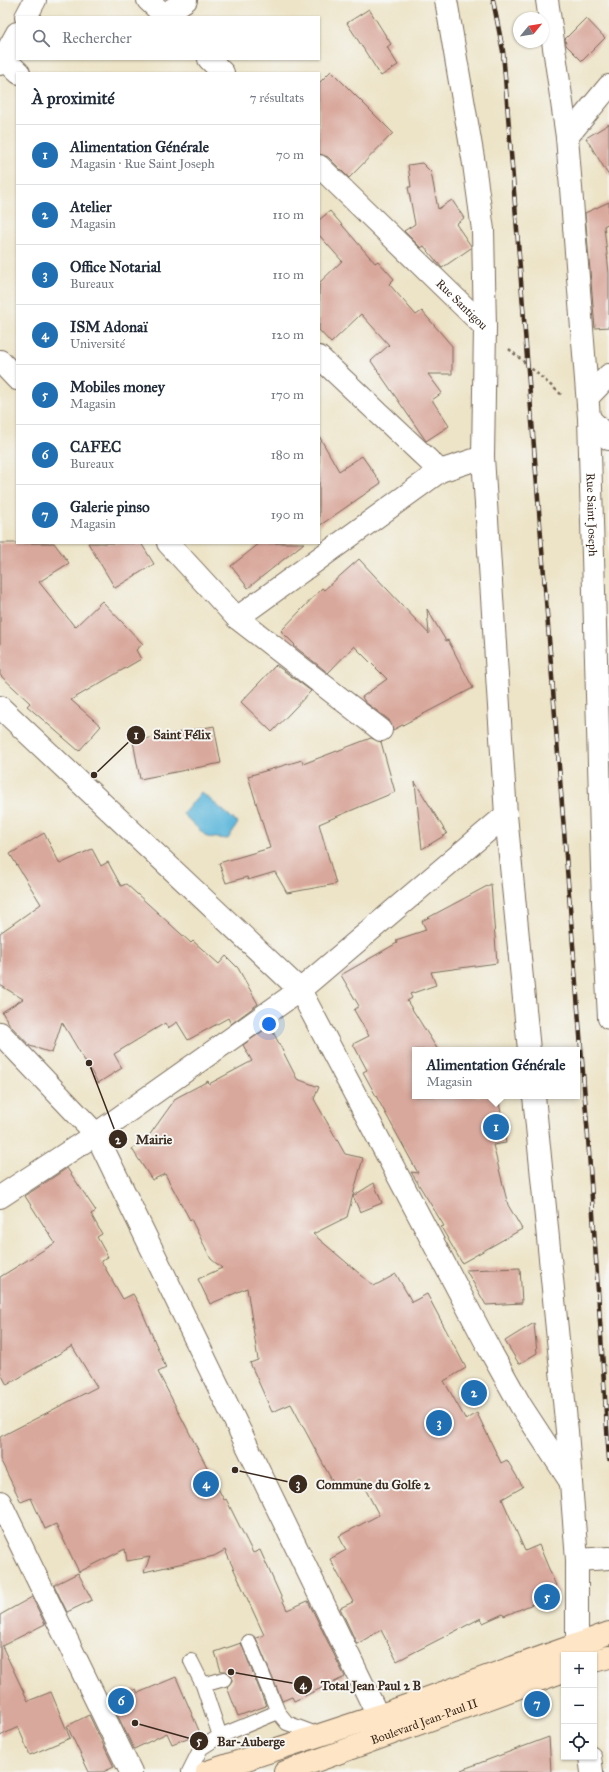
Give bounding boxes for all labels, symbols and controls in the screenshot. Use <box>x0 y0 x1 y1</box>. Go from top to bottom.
north arrow <box>513 12 549 48</box>
search box <box>16 16 320 60</box>
icon: search <box>30 27 52 49</box>
text: Rechercher <box>62 29 132 47</box>
text: À proximité <box>32 88 115 109</box>
text: 7 résultats <box>249 90 304 106</box>
text: Alimentation Générale <box>70 138 209 156</box>
text: 1 <box>42 147 48 163</box>
text: 70 m <box>276 147 304 163</box>
text: Magasin · Rue Saint Joseph <box>70 156 215 172</box>
text: Atelier <box>70 198 112 216</box>
text: 2 <box>42 207 48 223</box>
text: 110 m <box>272 207 304 223</box>
text: Magasin <box>70 216 116 232</box>
text: Office Notarial <box>70 258 161 276</box>
text: 3 <box>42 267 48 283</box>
text: 110 m <box>272 267 304 283</box>
text: Bureaux <box>70 276 114 292</box>
street label: Rue Santigou <box>433 276 491 333</box>
text: ISM Adonaï <box>70 318 148 336</box>
text: 4 <box>41 327 49 343</box>
text: 120 m <box>271 327 304 343</box>
text: Université <box>70 336 125 352</box>
text: Mobiles money <box>70 378 165 396</box>
text: 5 <box>42 387 48 403</box>
text: 170 m <box>271 387 304 403</box>
text: Magasin <box>70 396 116 412</box>
text: CAFEC <box>70 438 121 456</box>
text: 6 <box>42 447 48 463</box>
text: 180 m <box>271 447 304 463</box>
text: Bureaux <box>70 456 114 472</box>
street label: Rue Saint Joseph <box>584 473 600 557</box>
text: Galerie pinso <box>70 498 150 516</box>
text: 7 <box>42 507 48 523</box>
text: 190 m <box>271 507 304 523</box>
text: Magasin <box>70 516 116 532</box>
callout: Saint Félix <box>126 722 219 747</box>
text: Saint Félix <box>153 727 211 743</box>
text: 1 <box>134 728 139 742</box>
your location <box>259 1014 279 1034</box>
popup <box>412 1047 580 1099</box>
text: Alimentation Générale <box>427 1056 565 1074</box>
text: Magasin <box>427 1074 472 1090</box>
pin: 1 <box>483 1112 509 1142</box>
callout: Mairie <box>108 1127 181 1152</box>
text: Mairie <box>136 1132 173 1148</box>
text: 2 <box>115 1133 122 1147</box>
pin: 2 <box>461 1378 487 1408</box>
pin: 3 <box>426 1408 452 1438</box>
pin: 4 <box>193 1469 219 1499</box>
callout: Commune du Golfe 2 <box>288 1471 438 1496</box>
text: 3 <box>296 1477 301 1492</box>
text: Commune du Golfe 2 <box>316 1477 431 1493</box>
pin: 5 <box>534 1582 560 1612</box>
map controls <box>561 1652 597 1760</box>
button: + <box>561 1652 597 1688</box>
callout: Total Jean Paul 2 B <box>293 1673 429 1698</box>
text: 4 <box>300 1678 308 1693</box>
text: Total Jean Paul 2 B <box>320 1678 422 1694</box>
pin: 6 <box>108 1686 134 1716</box>
button: − <box>561 1688 597 1724</box>
pin: 7 <box>524 1689 550 1719</box>
street label: Boulevard Jean-Paul II <box>369 1696 480 1747</box>
button: locate <box>561 1724 597 1760</box>
callout: Bar-Auberge <box>189 1729 293 1754</box>
text: 5 <box>196 1734 202 1748</box>
text: Bar-Auberge <box>217 1734 286 1750</box>

